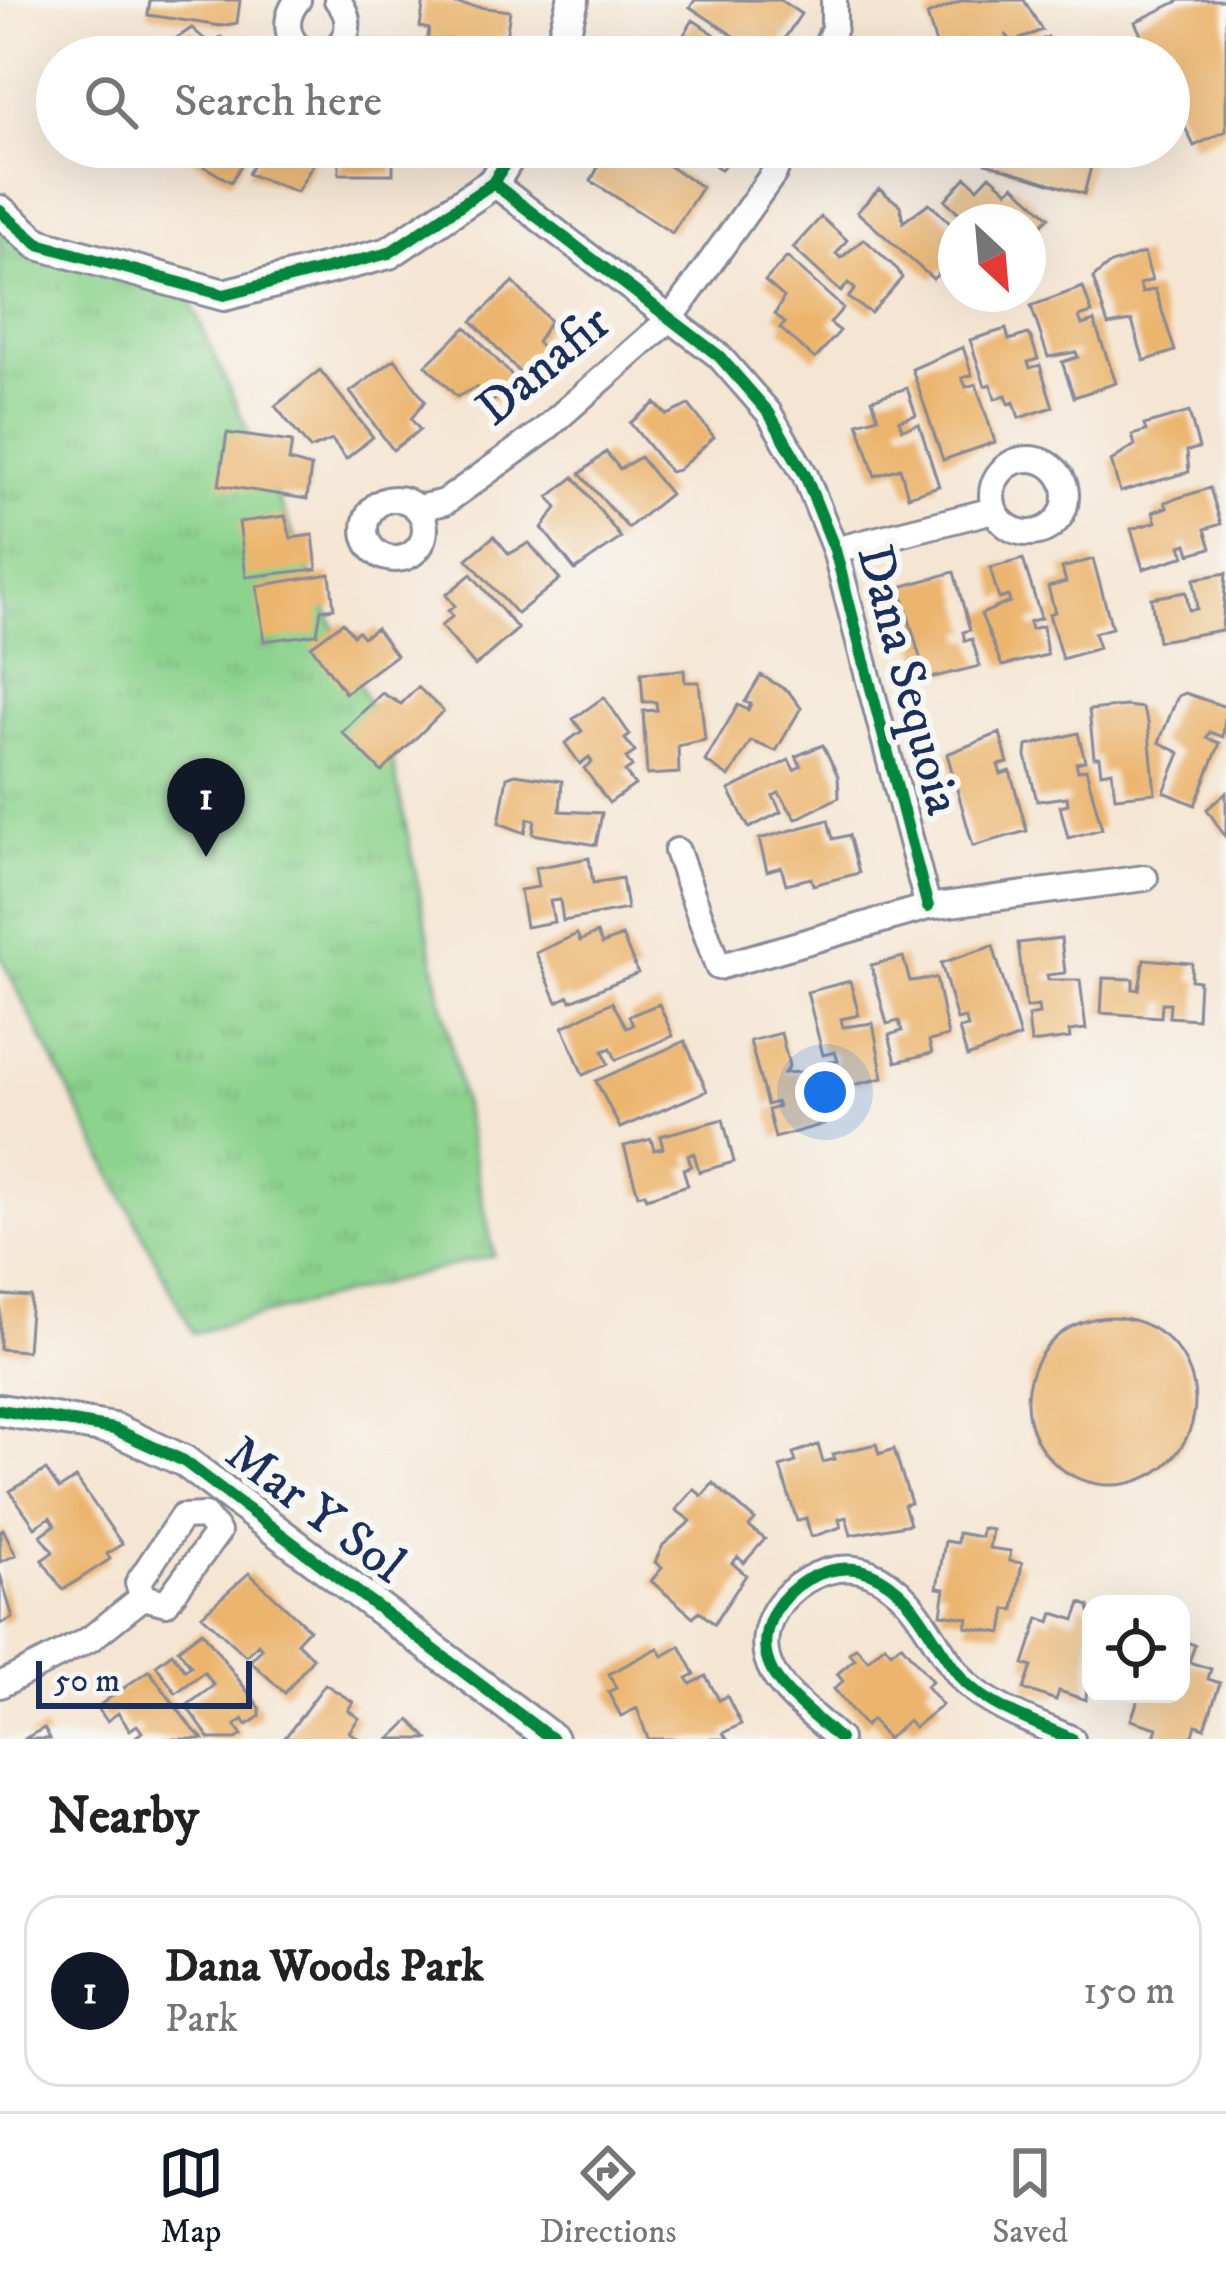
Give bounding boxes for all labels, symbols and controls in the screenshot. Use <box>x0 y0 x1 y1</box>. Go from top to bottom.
search box <box>36 36 1190 168</box>
icon: search <box>78 69 144 135</box>
text: Search here <box>174 74 382 130</box>
north arrow <box>938 204 1046 312</box>
street label: Danafir <box>464 291 624 441</box>
street label: Dana Sequoia <box>841 538 975 822</box>
pin: 1 <box>167 758 245 857</box>
your location <box>795 1062 855 1122</box>
street label: Mar Y Sol <box>213 1422 418 1599</box>
map controls <box>1082 1595 1190 1703</box>
button: locate <box>1082 1595 1190 1703</box>
scale bar <box>36 1655 252 1708</box>
text: 50 m <box>54 1661 120 1702</box>
text: Nearby <box>48 1785 199 1849</box>
text: Dana Woods Park <box>165 1939 484 1995</box>
text: 1 <box>83 1967 97 2016</box>
text: 150 m <box>1083 1967 1175 2016</box>
text: Park <box>165 1995 238 2044</box>
tab: Map <box>158 2140 224 2253</box>
tab: Directions <box>540 2140 676 2253</box>
tab: Saved <box>992 2140 1068 2253</box>

